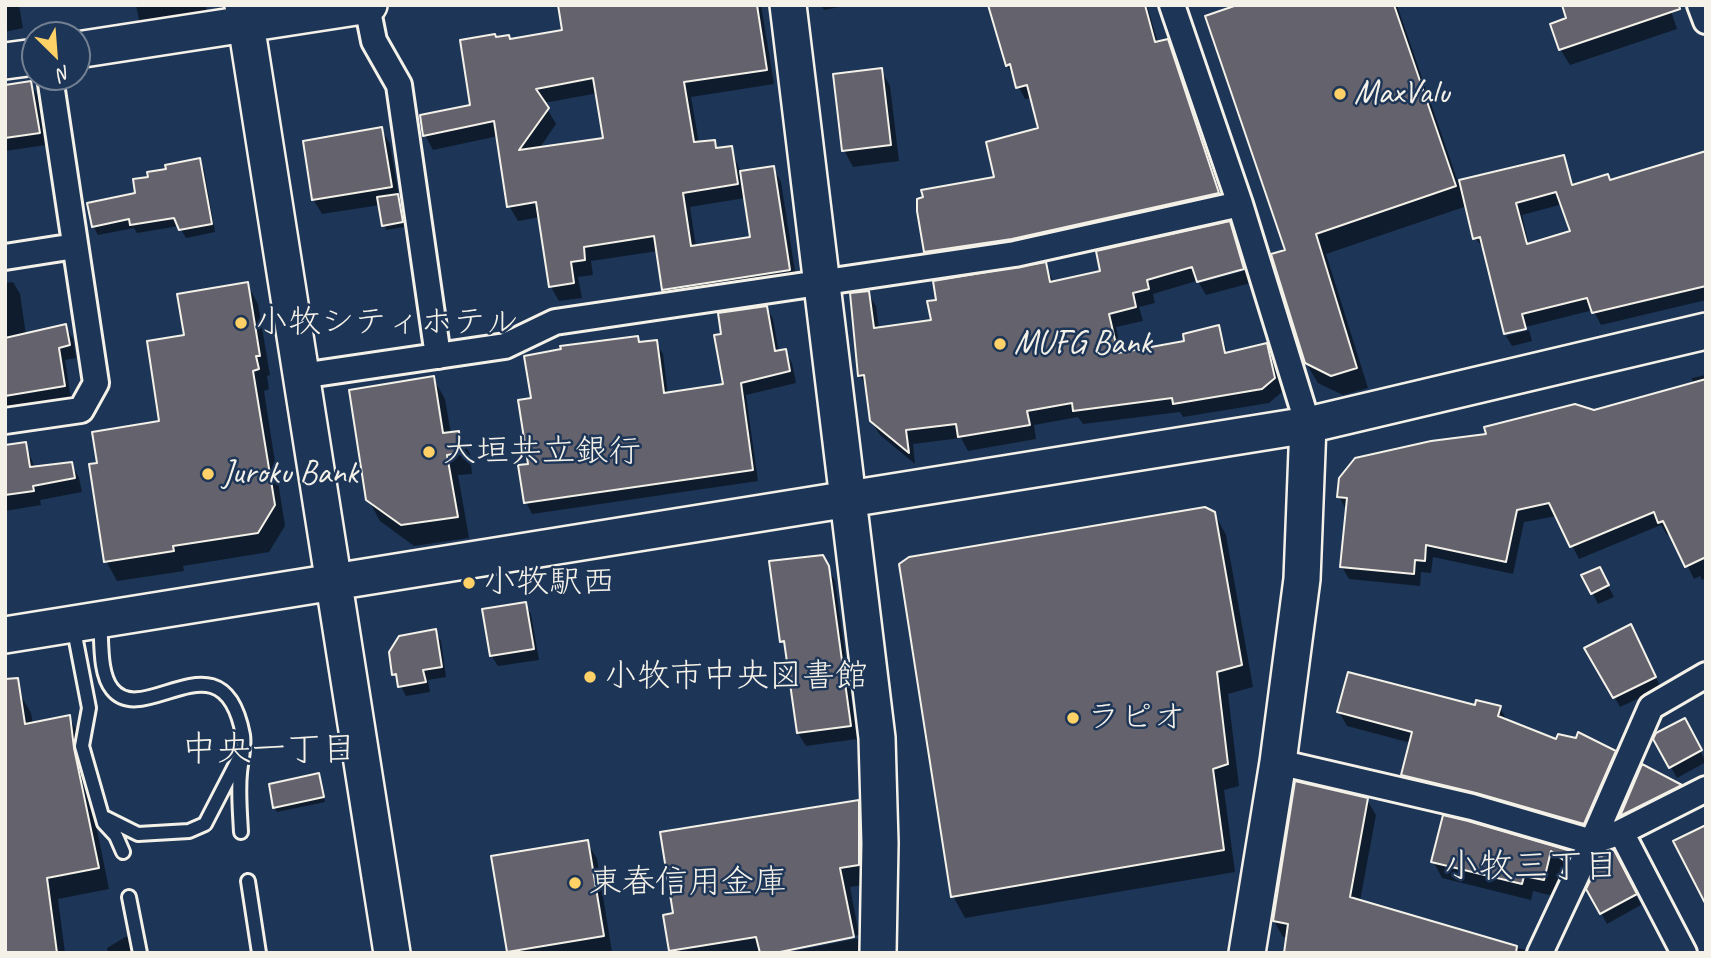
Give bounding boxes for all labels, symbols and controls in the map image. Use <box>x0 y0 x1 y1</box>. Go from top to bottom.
north arrow <box>21 21 91 91</box>
text: N <box>54 60 74 87</box>
place label: MaxValu <box>1354 74 1449 114</box>
marker: MaxValu <box>1332 86 1348 102</box>
place label: 小牧シティホテル <box>255 303 519 343</box>
marker: 小牧シティホテル <box>233 315 249 331</box>
place label: MUFG Bank <box>1014 324 1151 364</box>
marker: MUFG Bank <box>992 336 1008 352</box>
place label: 大垣共立銀行 <box>443 432 641 472</box>
marker: 大垣共立銀行 <box>421 444 437 460</box>
place label: Juroku Bank <box>222 454 358 494</box>
marker: Juroku Bank <box>200 466 216 482</box>
place label: 小牧駅西 <box>483 563 615 603</box>
marker: 小牧駅西 <box>461 575 477 591</box>
place label: 小牧市中央図書館 <box>604 657 868 697</box>
marker: 小牧市中央図書館 <box>582 669 598 685</box>
place label: ラピオ <box>1087 698 1186 738</box>
marker: ラピオ <box>1065 710 1081 726</box>
district label: 中央一丁目 <box>182 730 356 772</box>
district label: 小牧三丁目 <box>1444 847 1618 889</box>
place label: 東春信用金庫 <box>589 863 787 903</box>
marker: 東春信用金庫 <box>567 875 583 891</box>

